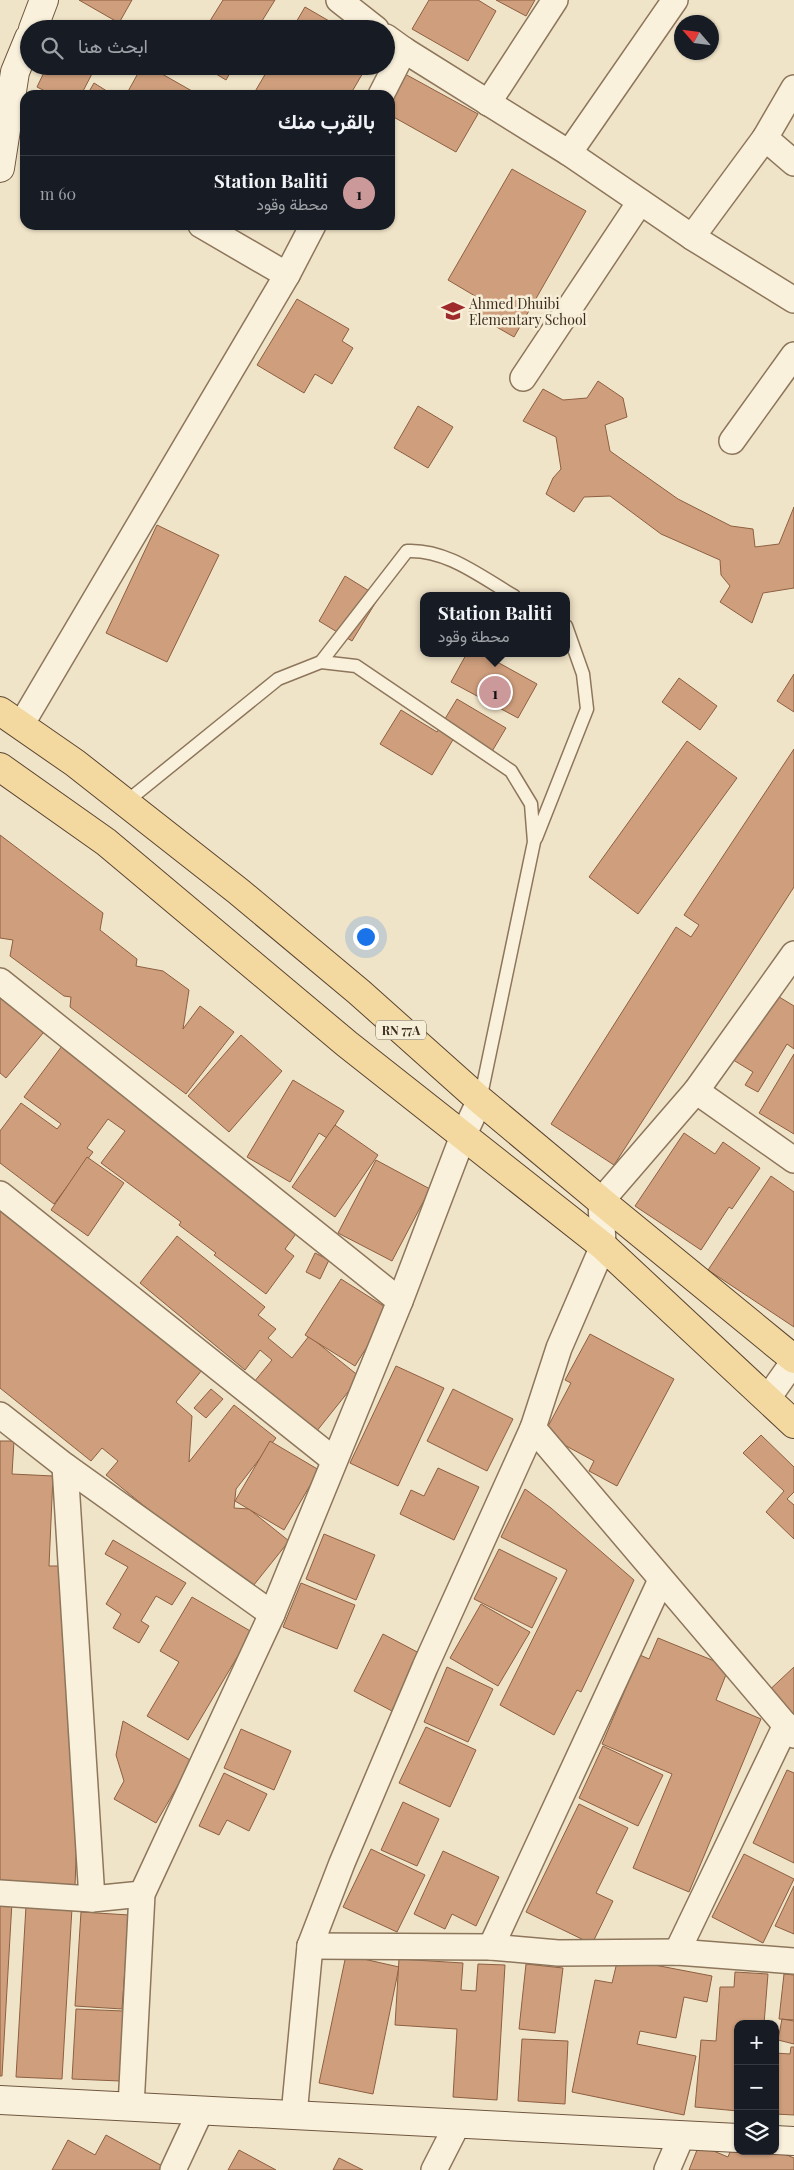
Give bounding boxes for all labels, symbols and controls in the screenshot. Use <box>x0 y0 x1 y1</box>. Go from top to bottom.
north arrow <box>674 15 719 60</box>
search box <box>20 20 395 75</box>
text: ابحث هنا <box>78 32 148 58</box>
icon: search <box>38 34 66 62</box>
text: بالقرب منك <box>278 106 375 134</box>
text: Station Baliti <box>214 167 328 193</box>
text: 60 m <box>40 183 76 204</box>
text: 1 <box>356 183 362 204</box>
text: محطة وقود <box>256 193 328 214</box>
place label: Ahmed Dhuibi Elementary School <box>468 294 587 329</box>
school or university icon: Ahmed Dhuibi Elementary School <box>440 298 466 324</box>
popup <box>420 592 570 657</box>
text: Station Baliti <box>438 599 552 625</box>
text: محطة وقود <box>438 625 510 646</box>
pin: 1 <box>479 673 511 711</box>
your location <box>353 924 379 950</box>
road number: RN 77A <box>376 1020 426 1040</box>
map controls <box>734 2020 779 2155</box>
button: + <box>734 2020 779 2065</box>
button: − <box>734 2065 779 2110</box>
button: layers <box>734 2110 779 2155</box>

